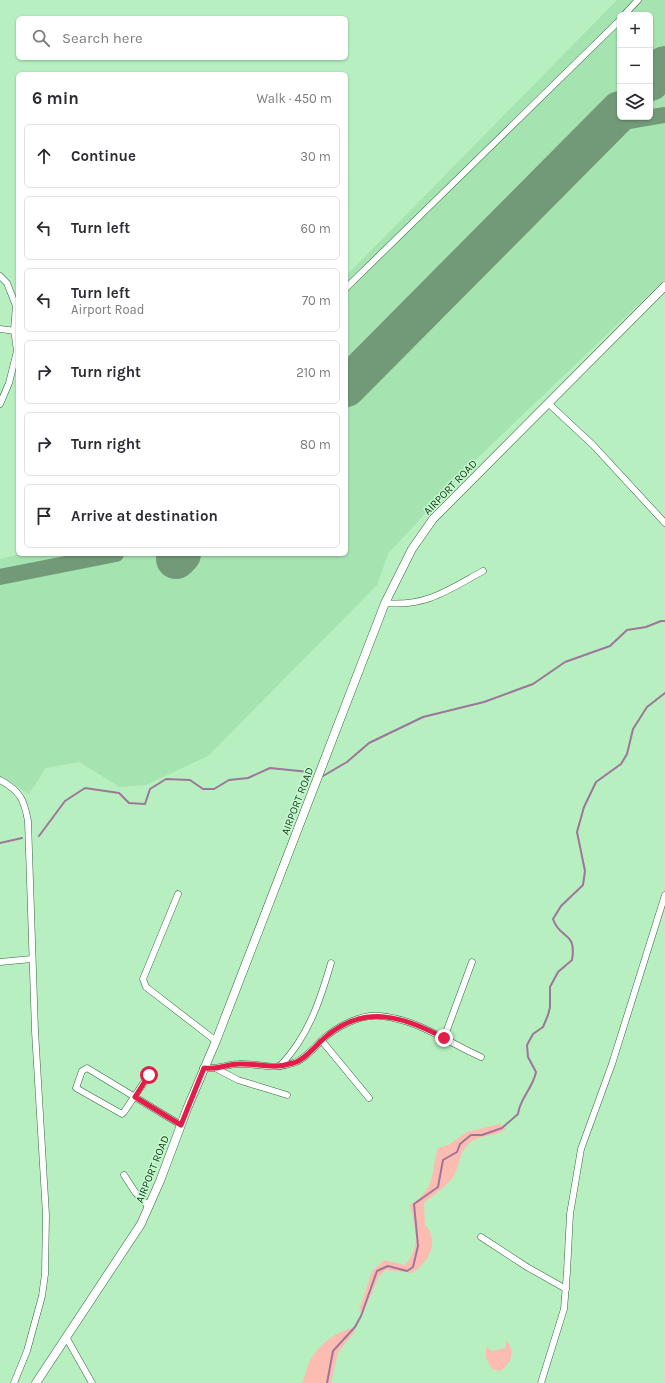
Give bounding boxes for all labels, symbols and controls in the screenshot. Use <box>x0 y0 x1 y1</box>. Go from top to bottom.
map controls <box>617 12 653 120</box>
button: + <box>617 12 653 48</box>
search box <box>16 16 348 60</box>
icon: search <box>30 27 52 49</box>
text: Search here <box>62 29 143 47</box>
button: − <box>617 48 653 84</box>
button: layers <box>617 84 653 120</box>
text: 6 min <box>32 88 79 108</box>
text: Walk · 450 m <box>257 91 332 106</box>
icon: ahead <box>33 145 55 167</box>
text: Continue <box>71 147 136 165</box>
text: 30 m <box>300 149 331 164</box>
icon: left <box>33 217 55 239</box>
text: Turn left <box>71 219 130 237</box>
text: 60 m <box>301 221 331 236</box>
text: Turn left <box>71 284 130 302</box>
icon: left <box>33 289 55 311</box>
text: 70 m <box>302 293 331 308</box>
text: Airport Road <box>71 302 144 317</box>
icon: right <box>33 361 55 383</box>
text: Turn right <box>71 363 141 381</box>
text: 210 m <box>296 365 331 380</box>
icon: right <box>33 433 55 455</box>
text: Turn right <box>71 435 141 453</box>
text: 80 m <box>300 437 331 452</box>
street label: AIRPORT ROAD <box>421 457 480 518</box>
icon: arrive <box>33 505 55 527</box>
text: Arrive at destination <box>71 507 218 525</box>
street label: AIRPORT ROAD <box>279 765 316 837</box>
route end <box>435 1029 453 1047</box>
route start <box>140 1066 158 1084</box>
street label: AIRPORT ROAD <box>133 1134 172 1205</box>

